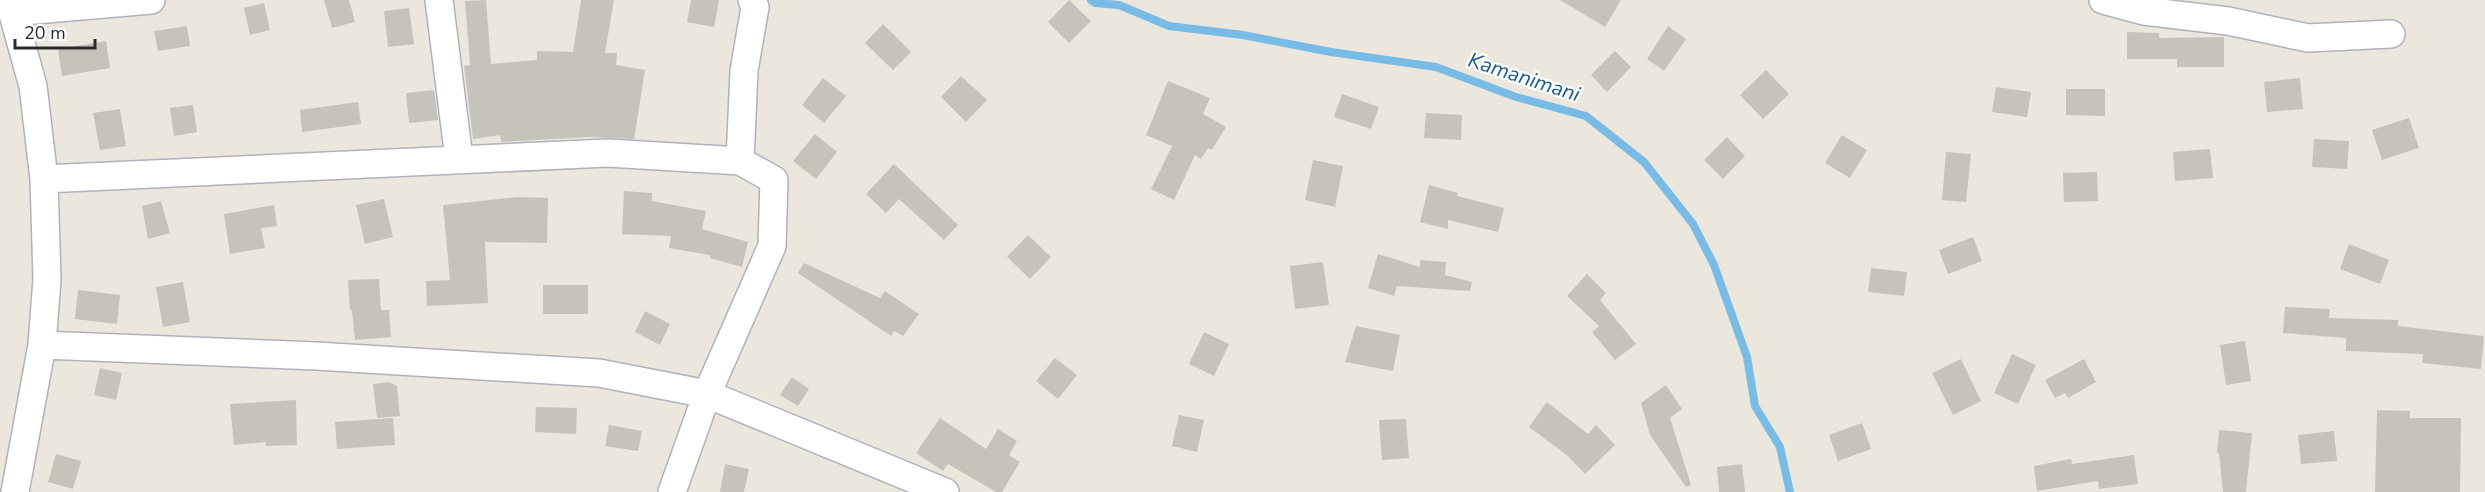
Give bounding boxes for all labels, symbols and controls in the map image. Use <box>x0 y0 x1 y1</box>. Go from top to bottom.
scale bar <box>15 12 94 50</box>
text: 20 m <box>24 21 66 45</box>
water label: Kamanimani <box>1464 46 1585 109</box>

